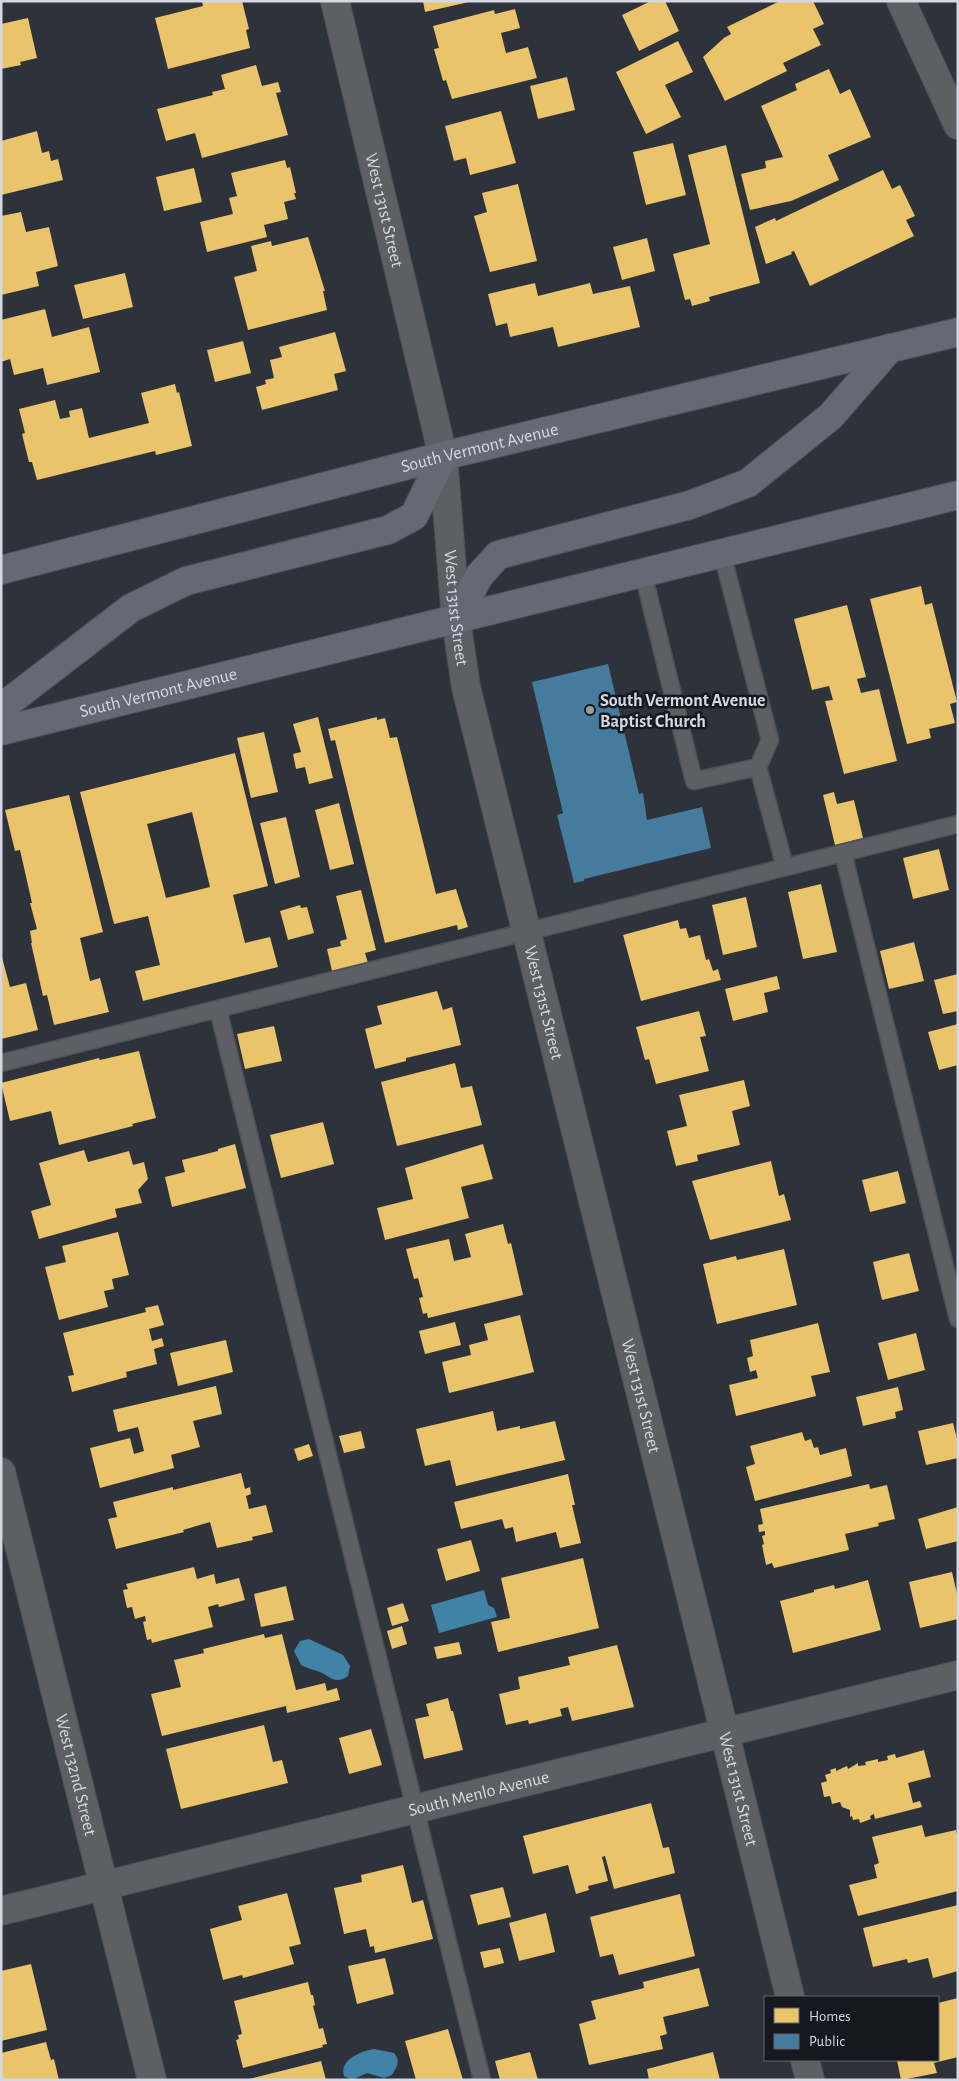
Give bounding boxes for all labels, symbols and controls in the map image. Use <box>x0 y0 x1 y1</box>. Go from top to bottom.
street label: West 131st Street <box>361 152 406 269</box>
street label: South Vermont Avenue <box>399 421 560 476</box>
street label: West 131st Street <box>440 549 471 667</box>
street label: South Vermont Avenue <box>78 665 239 721</box>
place label: South Vermont Avenue Baptist Church <box>600 692 766 731</box>
marker: South Vermont Avenue Baptist Church <box>584 704 596 716</box>
street label: West 131st Street <box>520 944 566 1062</box>
street label: West 131st Street <box>618 1337 663 1455</box>
street label: West 132nd Street <box>51 1712 99 1838</box>
street label: West 131st Street <box>715 1730 760 1848</box>
street label: South Menlo Avenue <box>407 1768 551 1820</box>
legend <box>764 1996 939 2061</box>
text: Homes <box>809 2009 851 2024</box>
text: Public <box>809 2034 845 2049</box>

